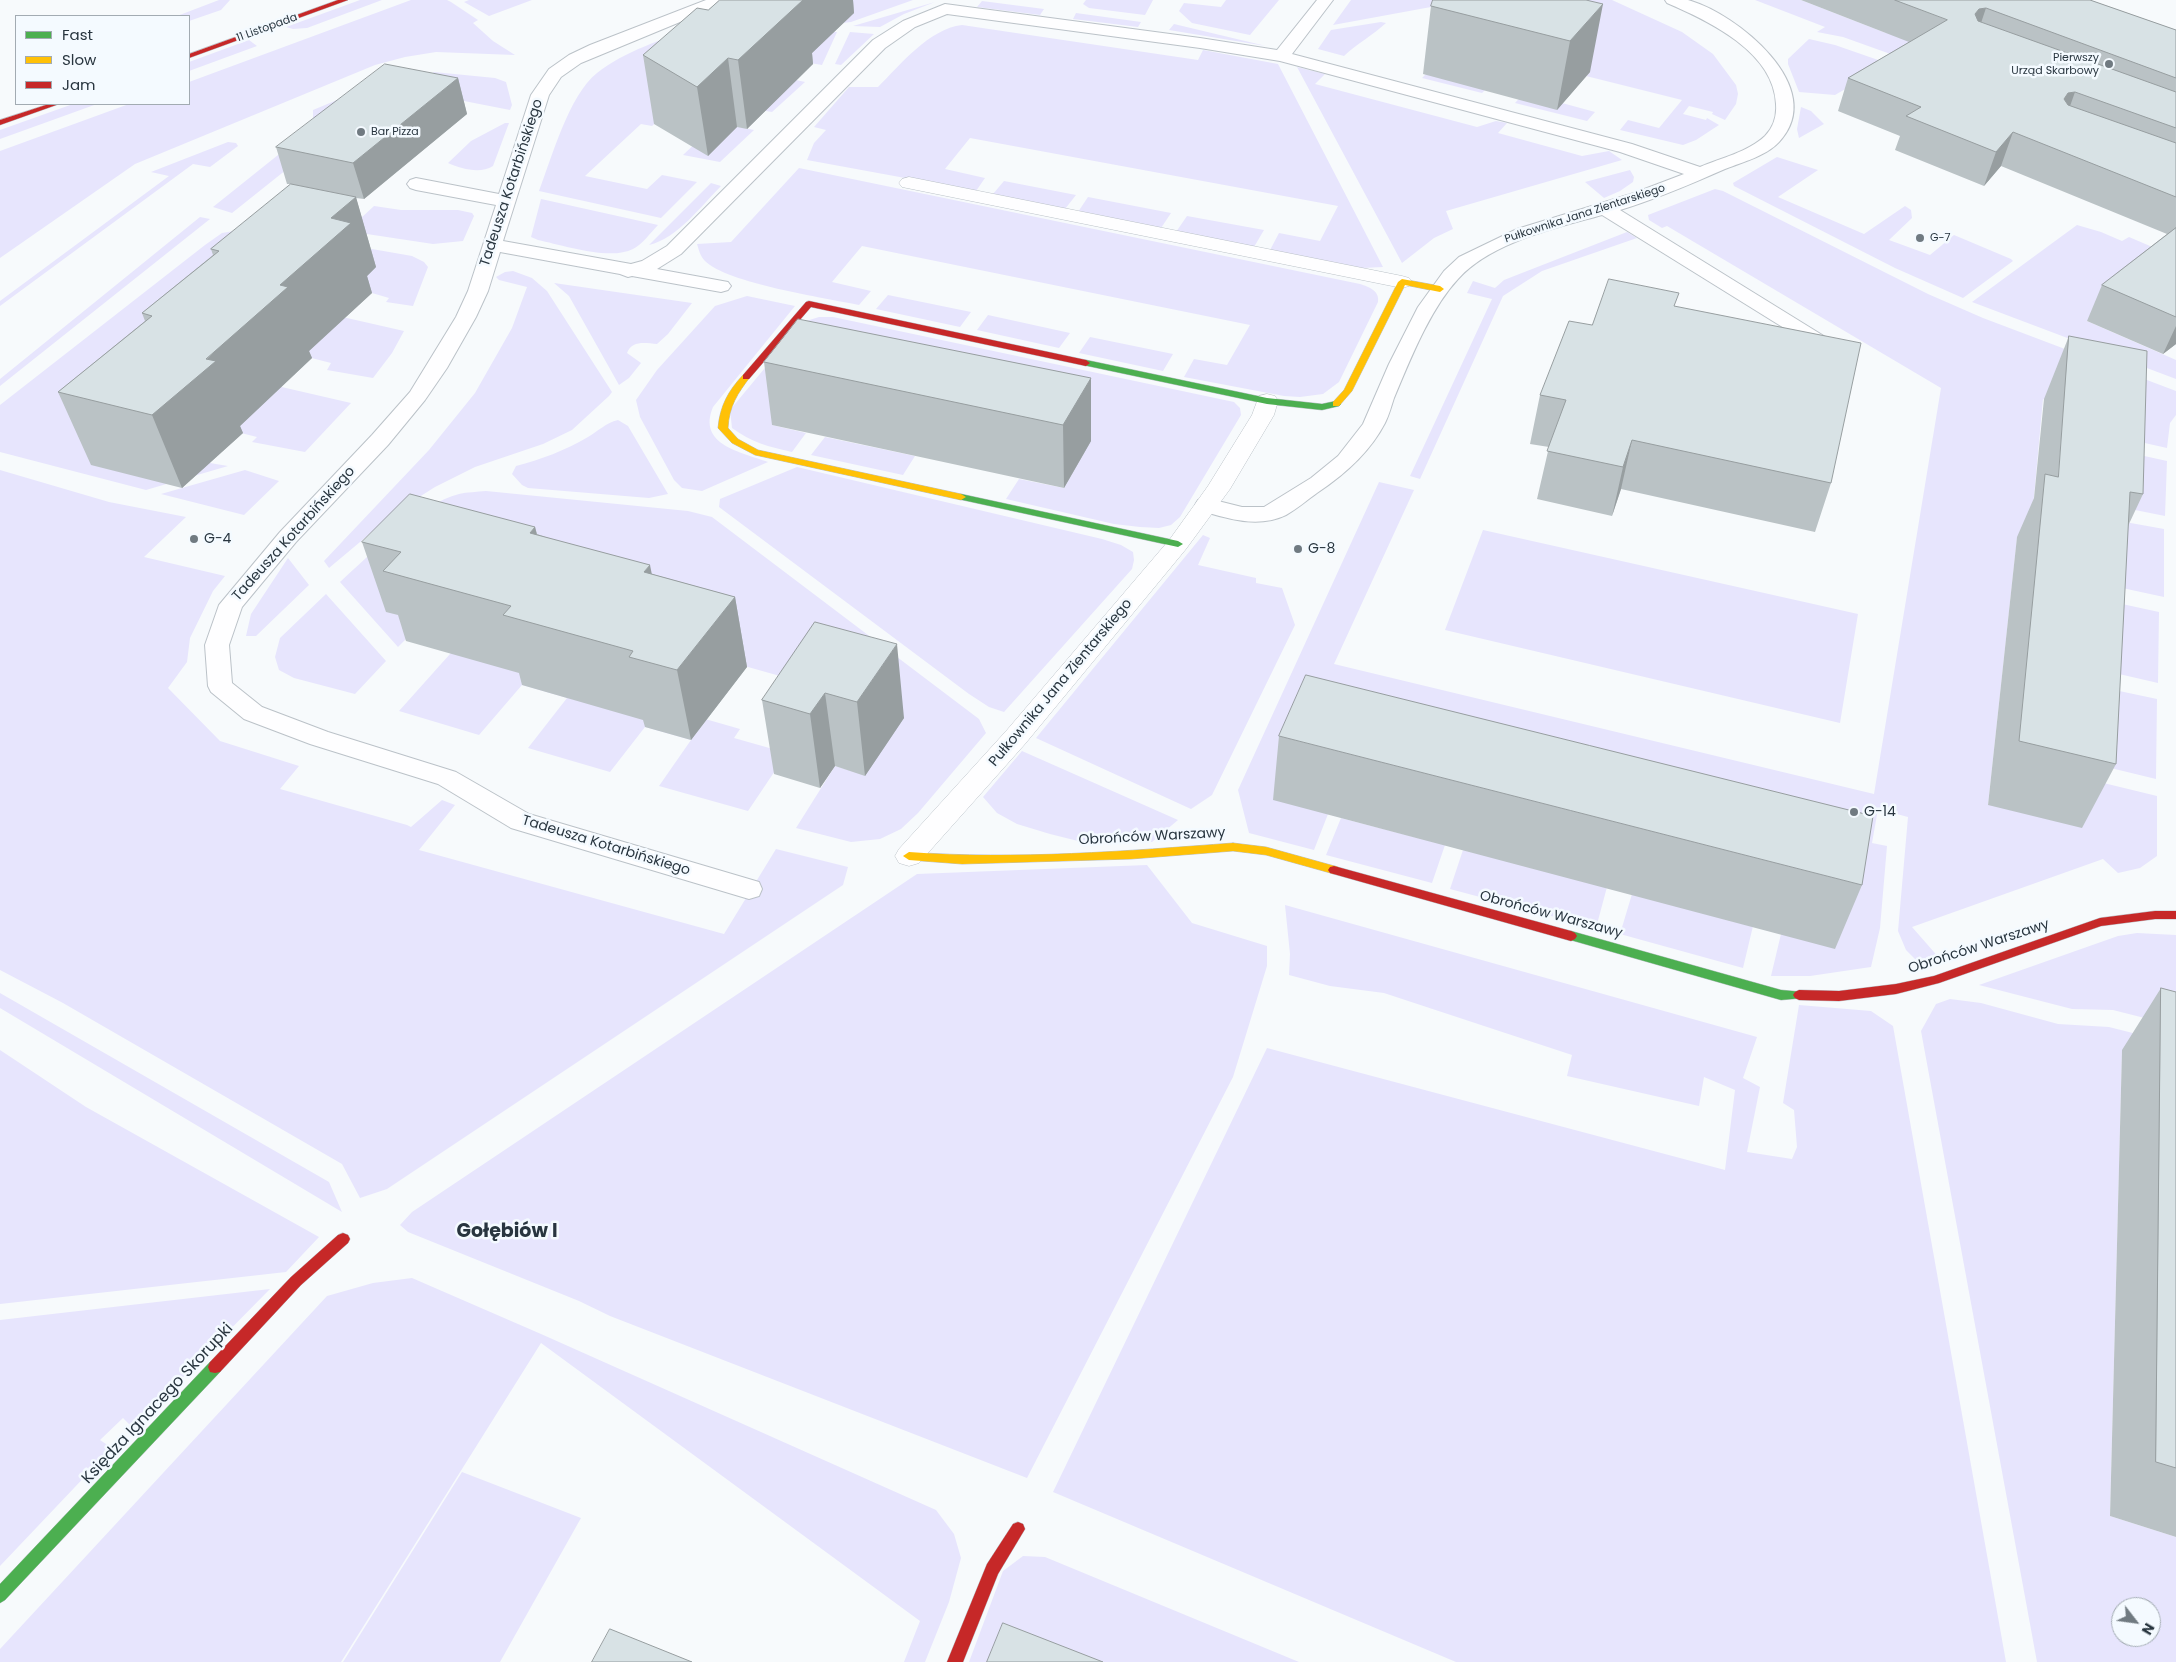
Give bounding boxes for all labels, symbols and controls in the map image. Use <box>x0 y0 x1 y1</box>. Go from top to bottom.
street label: 11 Listopada <box>235 11 299 45</box>
legend <box>15 15 190 105</box>
text: Fast <box>62 24 93 45</box>
text: Slow <box>62 49 96 70</box>
place label: Pierwszy Urząd Skarbowy <box>2011 51 2099 77</box>
marker: Pierwszy Urząd Skarbowy <box>2103 58 2115 70</box>
text: Jam <box>62 74 96 95</box>
street label: Tadeusza Kotarbińskiego <box>477 97 547 269</box>
place label: Bar Pizza <box>371 125 419 139</box>
marker: Bar Pizza <box>355 126 367 138</box>
street label: Pułkownika Jana Zientarskiego <box>1503 182 1667 246</box>
place label: G-7 <box>1930 231 1951 245</box>
marker: G-7 <box>1914 232 1926 244</box>
street label: Tadeusza Kotarbińskiego <box>229 463 359 605</box>
place label: G-4 <box>204 531 231 547</box>
marker: G-4 <box>188 533 200 545</box>
place label: G-8 <box>1308 541 1335 557</box>
marker: G-8 <box>1292 543 1304 555</box>
street label: Pułkownika Jana Zientarskiego <box>986 596 1136 770</box>
place label: G-14 <box>1864 804 1896 820</box>
marker: G-14 <box>1848 806 1860 818</box>
street label: Tadeusza Kotarbińskiego <box>520 812 692 880</box>
street label: Obrońców Warszawy <box>1078 825 1226 849</box>
street label: Obrońców Warszawy <box>1478 888 1624 942</box>
street label: Obrońców Warszawy <box>1906 916 2052 978</box>
district label: Gołębiów I <box>456 1221 558 1243</box>
street label: Księdza Ignacego Skorupki <box>78 1320 238 1488</box>
north arrow <box>2111 1597 2161 1647</box>
text: N <box>2137 1619 2159 1639</box>

